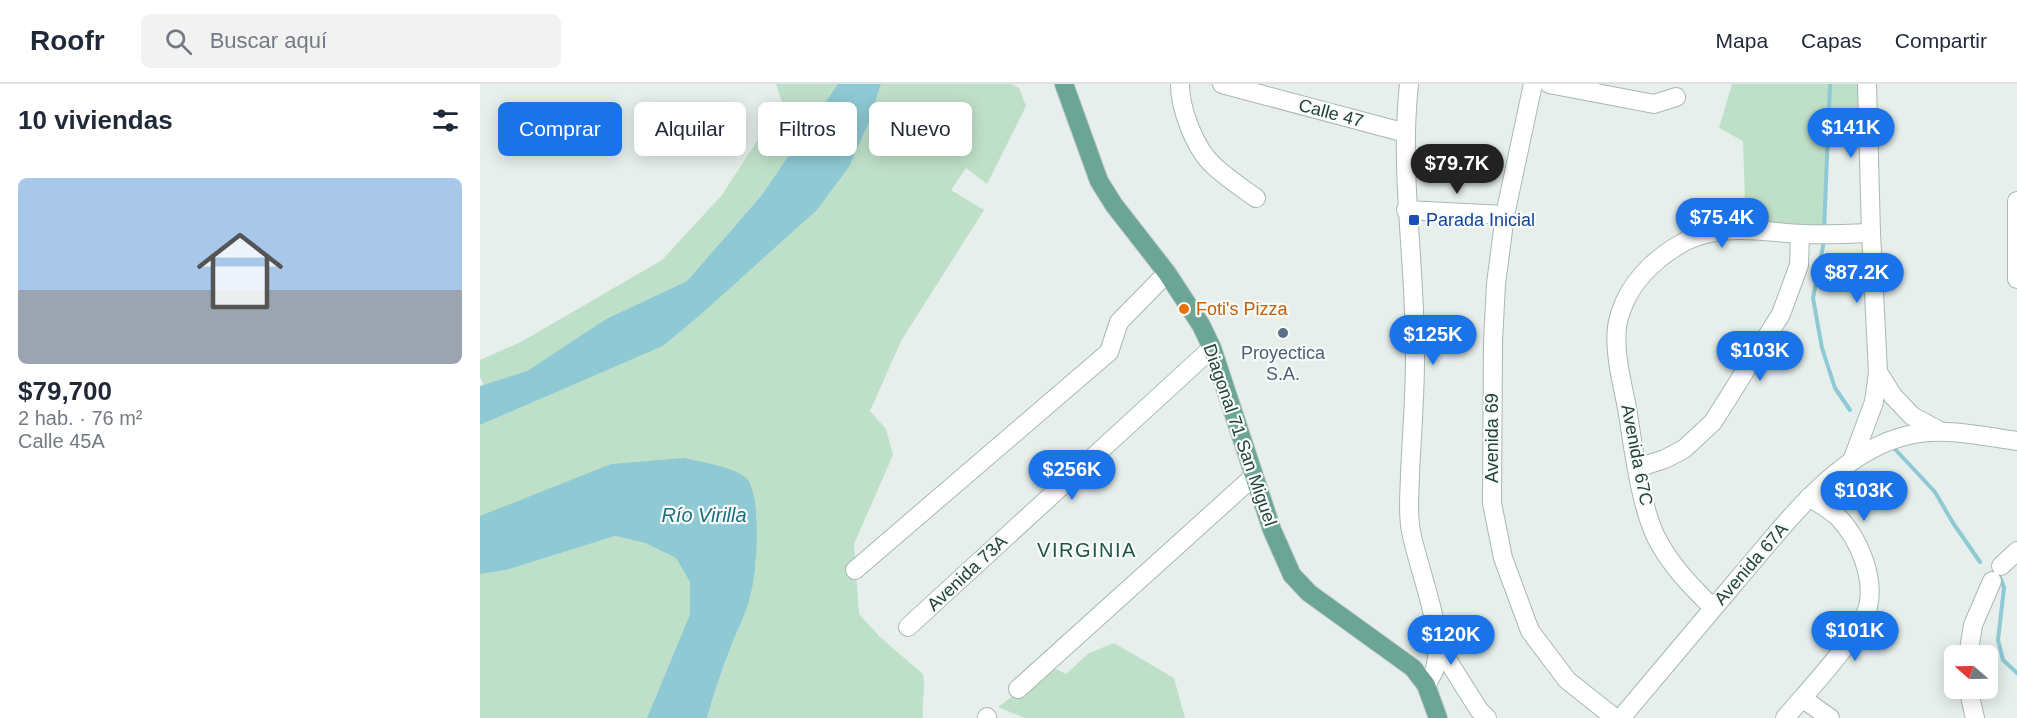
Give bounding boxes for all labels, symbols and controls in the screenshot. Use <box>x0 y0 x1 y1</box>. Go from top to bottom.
search box <box>141 14 561 68</box>
text: Roofr <box>30 25 105 56</box>
icon: search <box>162 25 195 58</box>
text: Buscar aquí <box>210 28 327 53</box>
text: Mapa <box>1716 29 1768 52</box>
text: Capas <box>1801 29 1862 52</box>
text: Compartir <box>1895 29 1987 52</box>
street label: Calle 47 <box>1297 95 1365 131</box>
chip: Comprar <box>498 102 622 156</box>
chip: Alquilar <box>634 102 746 156</box>
chip: Filtros <box>758 102 857 156</box>
chip: Nuevo <box>869 102 972 156</box>
icon: filters <box>429 104 462 137</box>
text: 10 viviendas <box>18 105 173 135</box>
pin: $141K <box>1809 108 1893 159</box>
text: $141K <box>1822 116 1880 138</box>
pin: $79.7K <box>1408 144 1506 195</box>
text: $79.7K <box>1425 152 1489 174</box>
pin: $75.4K <box>1673 198 1771 249</box>
text: $75.4K <box>1690 206 1754 228</box>
place label: Parada Inicial <box>1426 210 1535 230</box>
marker: Parada Inicial <box>1407 213 1421 227</box>
icon: home <box>186 217 294 325</box>
pin: $87.2K <box>1808 253 1906 304</box>
text: $87.2K <box>1825 261 1889 283</box>
place label: Foti's Pizza <box>1196 299 1288 319</box>
marker: Foti's Pizza <box>1177 302 1191 316</box>
pin: $125K <box>1391 315 1475 366</box>
text: $125K <box>1404 323 1462 345</box>
marker: Proyectica S.A. <box>1276 326 1290 340</box>
pin: $103K <box>1718 331 1802 382</box>
text: $103K <box>1731 339 1789 361</box>
street label: Diagonal 71 San Miguel <box>1199 341 1281 529</box>
place label: Proyectica S.A. <box>1241 343 1326 384</box>
text: $79,700 <box>18 376 112 406</box>
street label: Avenida 69 <box>1482 393 1502 483</box>
street label: Avenida 67C <box>1617 403 1657 507</box>
text: 2 hab. · 76 m² <box>18 407 143 429</box>
text: Calle 45A <box>18 430 105 452</box>
pin: $256K <box>1030 450 1114 501</box>
text: $256K <box>1043 458 1101 480</box>
pin: $103K <box>1822 471 1906 522</box>
text: $103K <box>1835 479 1893 501</box>
water label: Río Virilla <box>661 504 747 526</box>
street label: Avenida 67A <box>1710 519 1792 609</box>
street label: Avenida 73A <box>923 531 1011 615</box>
district label: VIRGINIA <box>1037 539 1137 561</box>
pin: $101K <box>1813 611 1897 662</box>
pin: $120K <box>1409 615 1493 666</box>
text: $101K <box>1826 619 1884 641</box>
text: $120K <box>1422 623 1480 645</box>
north arrow <box>1944 645 1998 699</box>
map controls <box>1944 645 1998 699</box>

